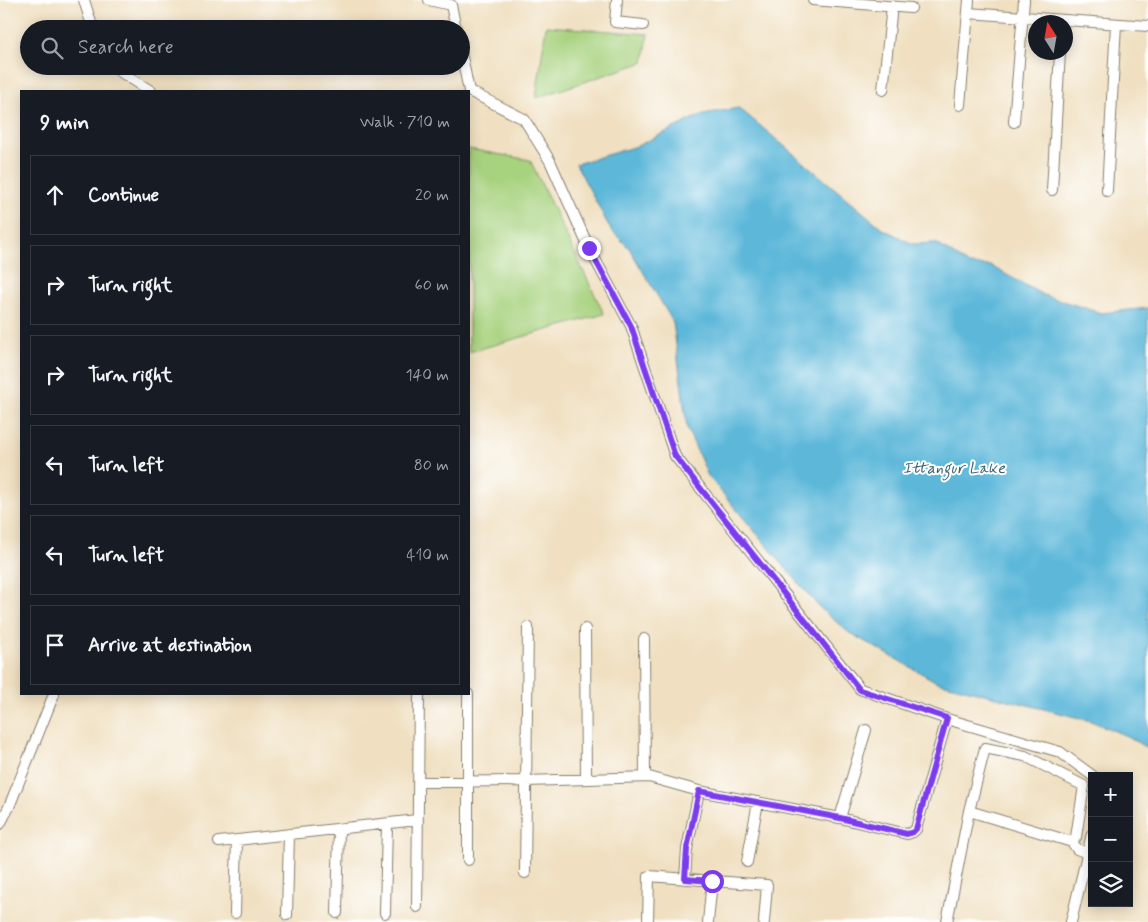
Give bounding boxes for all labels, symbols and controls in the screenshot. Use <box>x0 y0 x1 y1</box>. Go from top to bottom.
north arrow <box>1028 15 1073 60</box>
search box <box>20 20 470 75</box>
icon: search <box>38 34 66 62</box>
text: Search here <box>78 35 174 60</box>
text: 9 min <box>40 109 89 137</box>
text: Walk · 710 m <box>360 112 450 133</box>
icon: ahead <box>41 181 69 209</box>
text: Continue <box>88 183 159 208</box>
text: 20 m <box>415 185 449 206</box>
route end <box>578 237 601 260</box>
icon: right <box>41 271 69 299</box>
text: Turn right <box>88 273 172 298</box>
text: 60 m <box>415 275 449 296</box>
icon: right <box>41 361 69 389</box>
text: Turn right <box>88 363 172 388</box>
text: 140 m <box>405 365 449 386</box>
icon: left <box>41 451 69 479</box>
text: Turn left <box>88 453 164 478</box>
text: 80 m <box>414 455 449 476</box>
water label: Ittangur Lake <box>903 458 1006 481</box>
icon: left <box>41 541 69 569</box>
text: Turn left <box>88 543 164 568</box>
text: 410 m <box>406 545 449 566</box>
icon: arrive <box>41 631 69 659</box>
text: Arrive at destination <box>88 633 252 658</box>
map controls <box>1088 772 1133 907</box>
button: + <box>1088 772 1133 817</box>
button: − <box>1088 817 1133 862</box>
button: layers <box>1088 862 1133 907</box>
route start <box>701 870 724 893</box>

